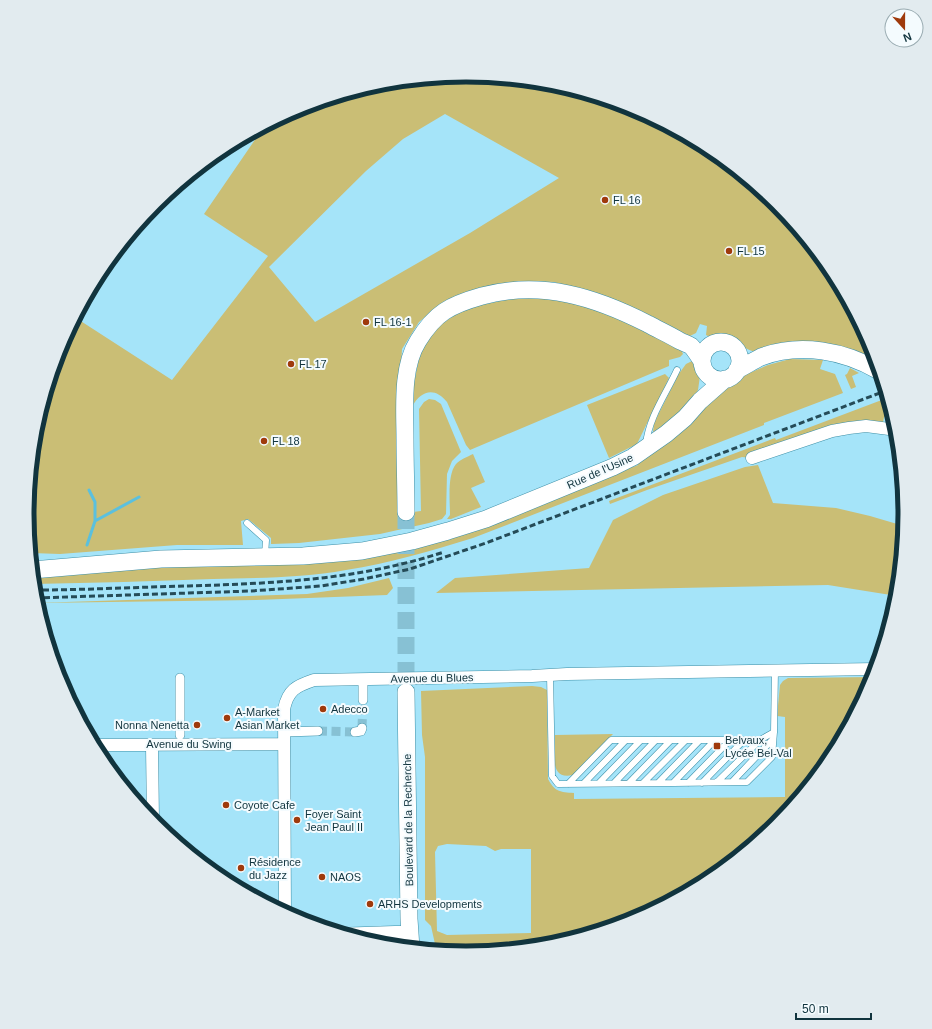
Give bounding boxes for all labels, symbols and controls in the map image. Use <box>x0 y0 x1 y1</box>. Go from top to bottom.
north arrow <box>884 8 924 48</box>
text: N <box>902 30 913 44</box>
place label: FL 16 <box>613 194 641 206</box>
marker: FL 16 <box>600 195 610 205</box>
place label: FL 15 <box>737 245 765 257</box>
marker: FL 15 <box>724 246 734 256</box>
place label: FL 16-1 <box>374 316 412 328</box>
marker: FL 16-1 <box>361 317 371 327</box>
place label: FL 17 <box>299 358 327 370</box>
marker: FL 17 <box>286 359 296 369</box>
place label: FL 18 <box>272 435 300 447</box>
marker: FL 18 <box>259 436 269 446</box>
street label: Rue de l'Usine <box>565 451 635 491</box>
street label: Avenue du Blues <box>390 671 474 685</box>
place label: Adecco <box>331 703 368 715</box>
marker: Adecco <box>318 704 328 714</box>
place label: A-Market Asian Market <box>235 706 299 731</box>
marker: A-Market Asian Market <box>222 713 232 723</box>
place label: Nonna Nenetta <box>115 719 190 731</box>
marker: Nonna Nenetta <box>192 720 202 730</box>
place label: Belvaux, Lycée Bel-Val <box>725 734 792 759</box>
street label: Avenue du Swing <box>146 738 232 750</box>
marker: Belvaux, Lycée Bel-Val <box>712 741 722 751</box>
street label: Boulevard de la Recherche <box>401 754 415 886</box>
place label: Coyote Cafe <box>234 799 295 811</box>
marker: Coyote Cafe <box>221 800 231 810</box>
place label: Foyer Saint Jean Paul II <box>305 808 363 833</box>
marker: Foyer Saint Jean Paul II <box>292 815 302 825</box>
place label: Résidence du Jazz <box>249 856 301 881</box>
marker: Résidence du Jazz <box>236 863 246 873</box>
place label: NAOS <box>330 871 361 883</box>
marker: NAOS <box>317 872 327 882</box>
place label: ARHS Developments <box>378 898 482 910</box>
marker: ARHS Developments <box>365 899 375 909</box>
scale bar <box>796 995 871 1021</box>
text: 50 m <box>802 1002 829 1016</box>

